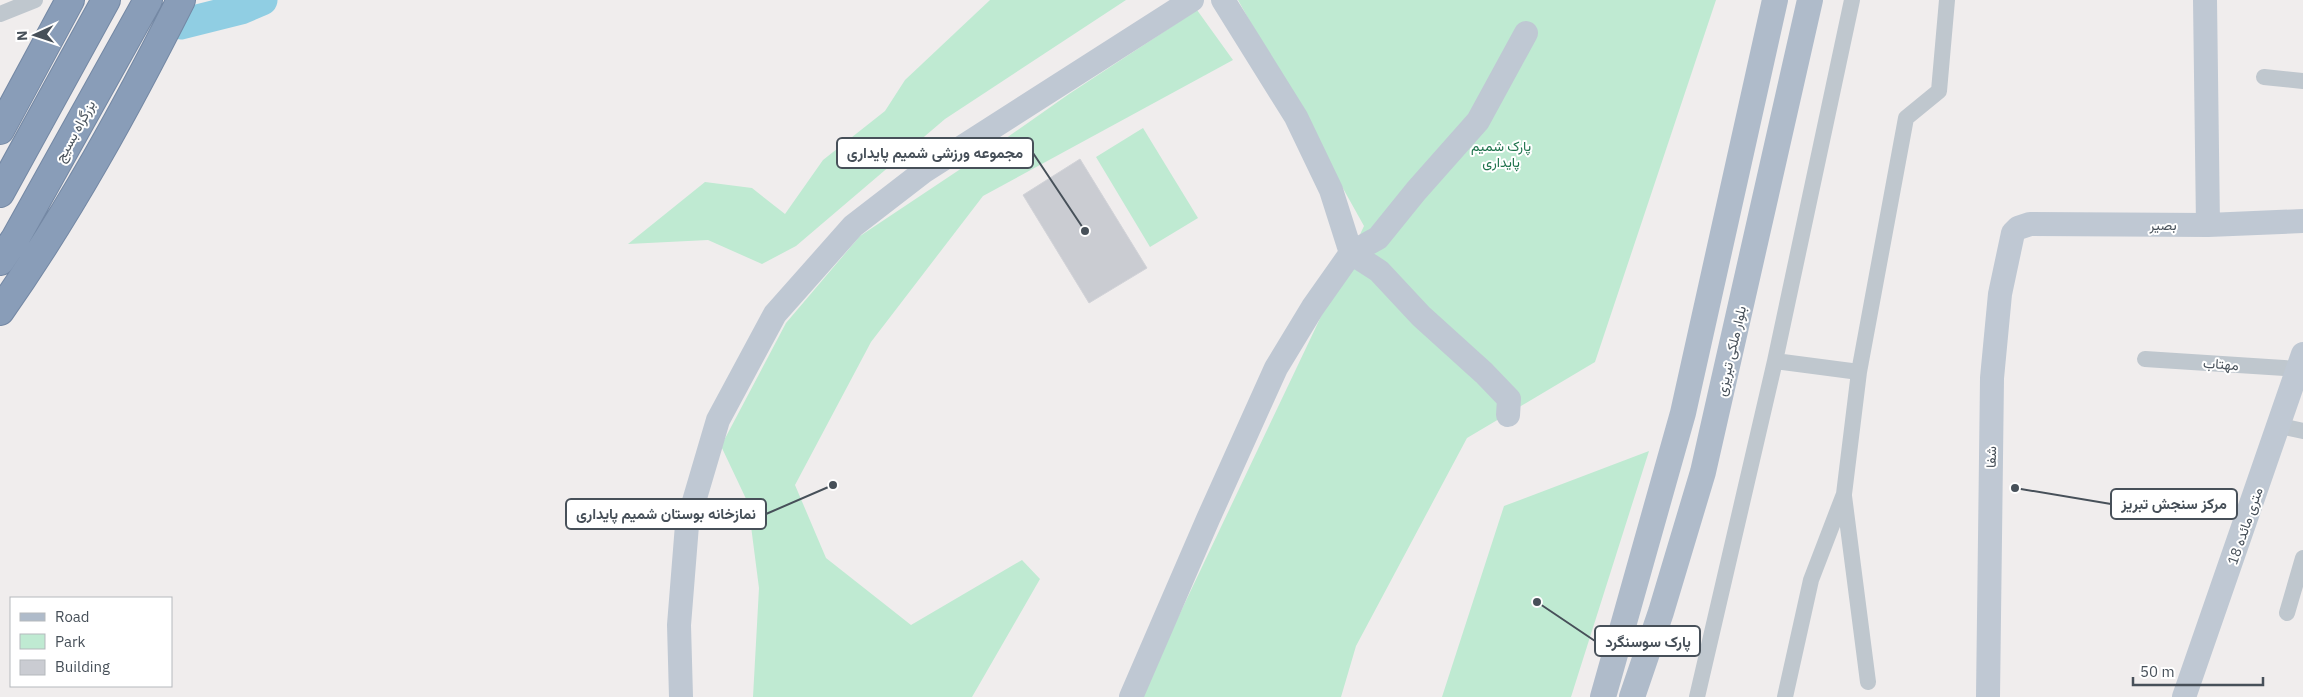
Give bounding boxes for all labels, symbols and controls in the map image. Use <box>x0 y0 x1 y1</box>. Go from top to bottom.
north arrow <box>10 10 60 60</box>
text: N <box>13 30 31 41</box>
street label: بزرگراه بسیج <box>51 97 101 166</box>
park label: پارک شمیم پایداری <box>1471 137 1531 172</box>
callout: مجموعه ورزشی شمیم پایداری <box>837 138 1033 168</box>
text: مجموعه ورزشی شمیم پایداری <box>847 143 1023 163</box>
street label: بصیر <box>2148 216 2177 234</box>
street label: بلوار ملکى تبریزى <box>1712 304 1750 398</box>
street label: مهتاب <box>2203 354 2239 374</box>
street label: شفا <box>1982 446 2000 468</box>
street label: 18 متری مائده <box>2223 485 2267 567</box>
callout: مرکز سنجش تبریز <box>2111 489 2237 519</box>
text: مرکز سنجش تبریز <box>2120 494 2227 513</box>
callout: نمازخانه بوستان شمیم پایداری <box>566 499 766 529</box>
text: نمازخانه بوستان شمیم پایداری <box>576 504 756 524</box>
legend <box>10 597 172 687</box>
text: Road <box>55 607 90 626</box>
callout: پارک سوسنگرد <box>1595 626 1700 656</box>
text: Park <box>55 632 85 651</box>
text: پارک سوسنگرد <box>1605 632 1691 652</box>
scale bar <box>2133 654 2263 686</box>
text: Building <box>55 657 110 676</box>
text: 50 m <box>2140 662 2175 681</box>

